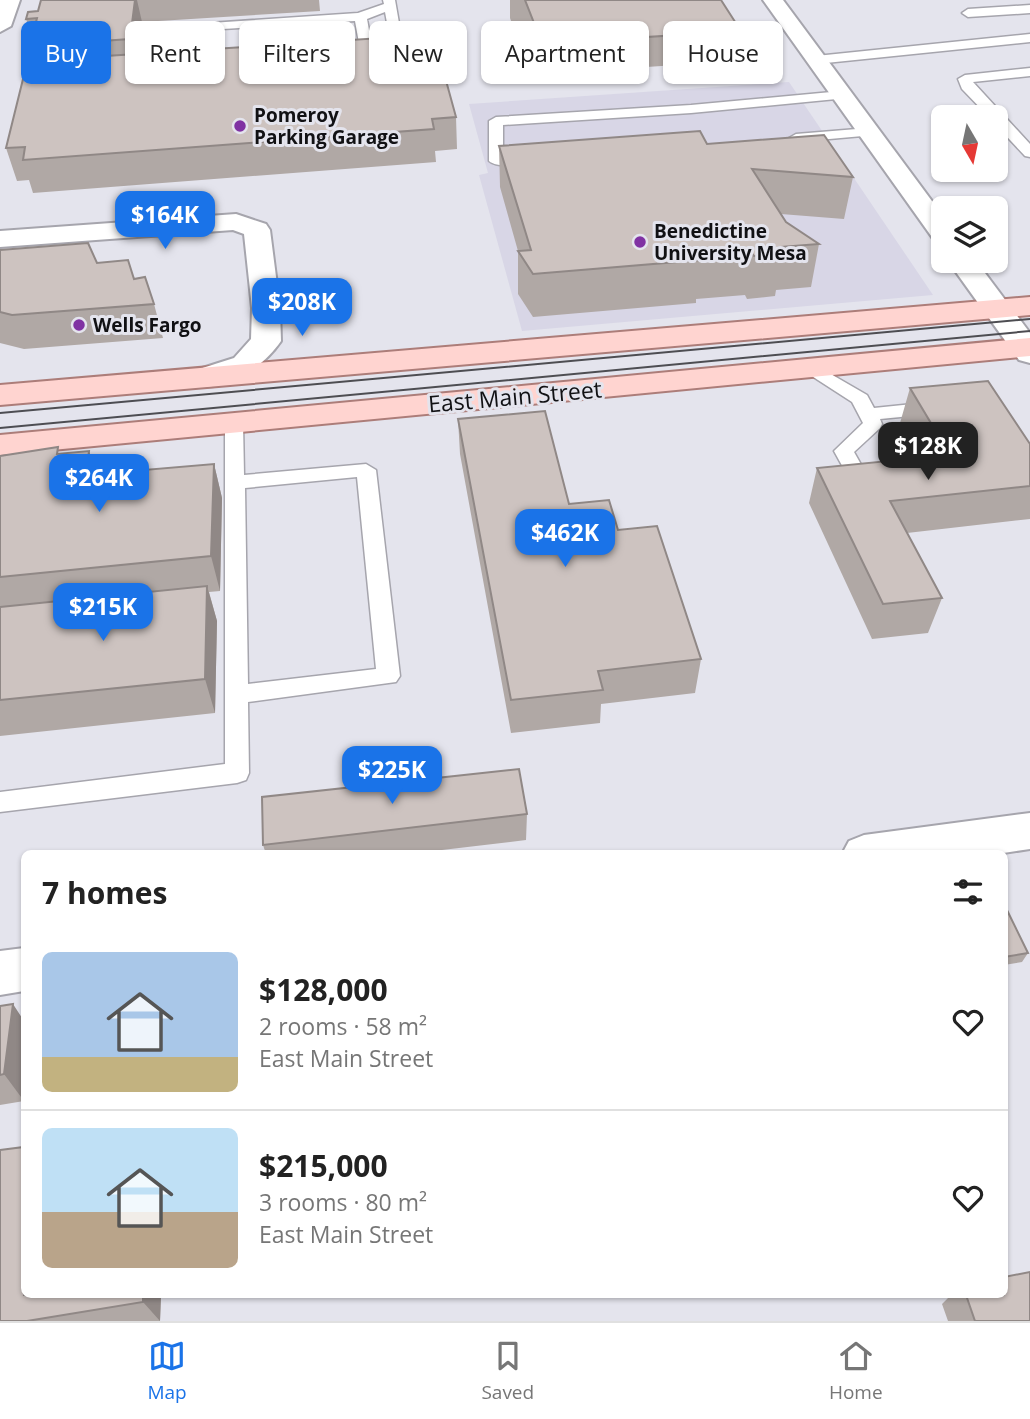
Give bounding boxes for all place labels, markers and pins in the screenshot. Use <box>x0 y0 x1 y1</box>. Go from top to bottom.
place label: Pomeroy Parking Garage <box>254 102 399 150</box>
marker: Pomeroy Parking Garage <box>232 118 248 134</box>
pin: $164K <box>116 191 214 251</box>
place label: Benedictine University Mesa <box>654 218 807 266</box>
marker: Benedictine University Mesa <box>632 234 648 250</box>
pin: $208K <box>253 278 351 338</box>
place label: Wells Fargo <box>93 312 202 338</box>
marker: Wells Fargo <box>71 317 87 333</box>
pin: $128K <box>879 422 977 482</box>
pin: $264K <box>50 454 148 514</box>
pin: $462K <box>516 510 614 569</box>
pin: $215K <box>54 584 152 643</box>
pin: $225K <box>343 746 441 806</box>

